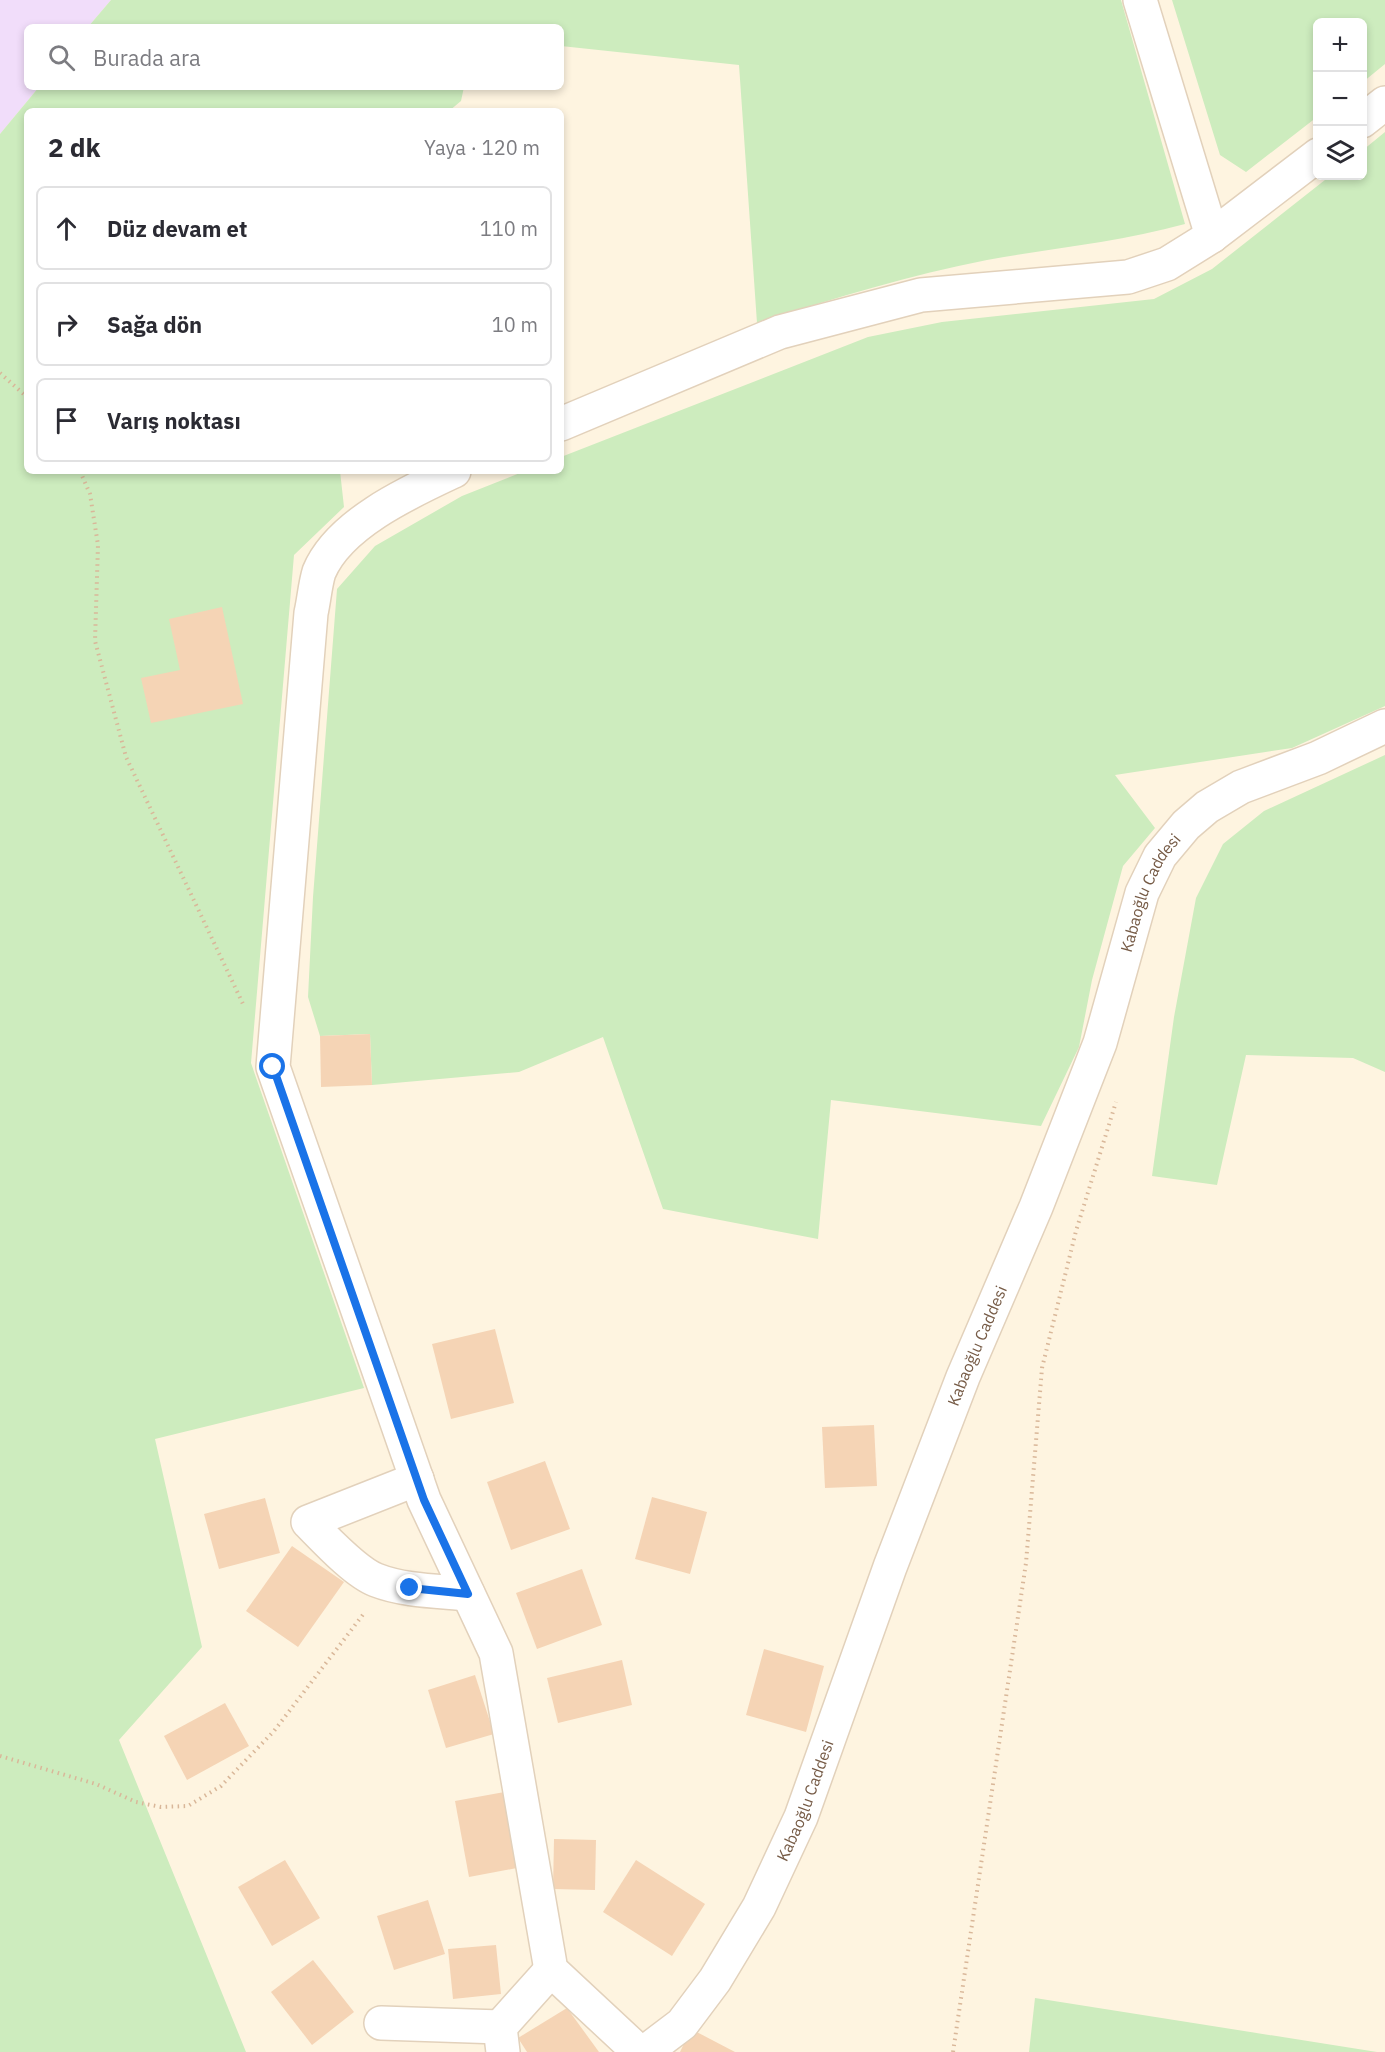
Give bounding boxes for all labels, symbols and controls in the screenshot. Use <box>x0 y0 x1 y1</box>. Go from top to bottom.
map controls <box>1313 18 1367 180</box>
button: + <box>1313 18 1367 72</box>
search box <box>24 24 564 90</box>
icon: search <box>45 41 78 74</box>
text: Burada ara <box>93 43 201 72</box>
button: − <box>1313 72 1367 126</box>
button: layers <box>1313 126 1367 180</box>
text: 2 dk <box>48 130 101 164</box>
text: Yaya · 120 m <box>424 134 540 161</box>
icon: ahead <box>50 212 83 245</box>
text: Düz devam et <box>107 214 247 243</box>
text: 110 m <box>480 215 538 242</box>
icon: right <box>50 308 83 341</box>
text: Sağa dön <box>107 310 202 339</box>
text: 10 m <box>492 311 538 338</box>
icon: arrive <box>50 404 83 437</box>
text: Varış noktası <box>107 406 241 435</box>
street label: Kabaoğlu Caddesi <box>1116 829 1185 954</box>
route start <box>259 1053 285 1079</box>
street label: Kabaoğlu Caddesi <box>943 1283 1011 1409</box>
route end <box>396 1574 422 1600</box>
street label: Kabaoğlu Caddesi <box>772 1737 838 1864</box>

